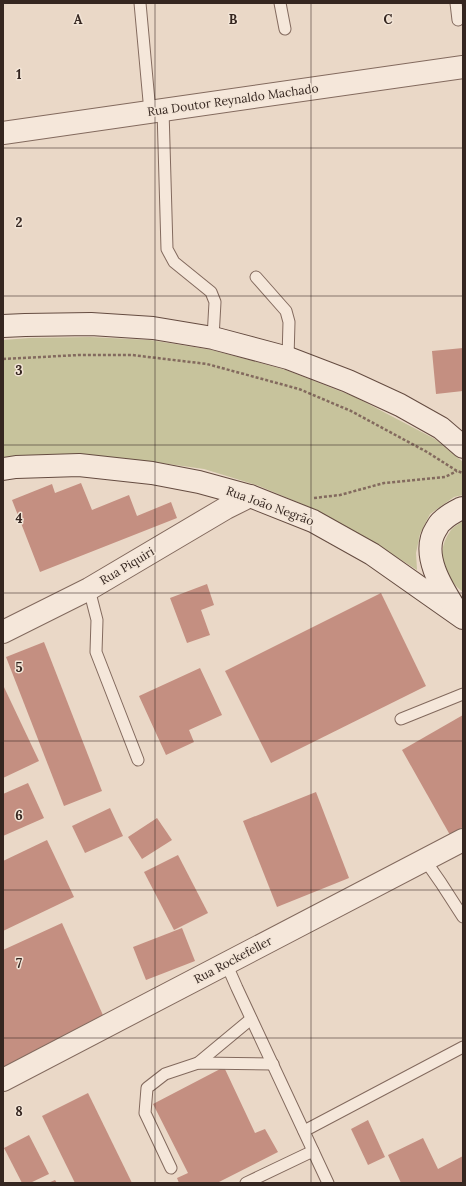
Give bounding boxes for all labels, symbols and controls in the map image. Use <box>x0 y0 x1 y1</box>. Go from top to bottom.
text: A <box>74 11 83 28</box>
text: B <box>229 11 238 28</box>
text: C <box>384 11 393 28</box>
text: 1 <box>16 66 22 83</box>
street label: Rua Doutor Reynaldo Machado <box>146 80 319 119</box>
text: 2 <box>16 214 23 231</box>
text: 3 <box>15 362 23 379</box>
street label: Rua João Negrão <box>224 483 316 528</box>
text: 4 <box>15 510 23 527</box>
street label: Rua Piquiri <box>97 544 157 588</box>
text: 5 <box>15 659 23 676</box>
text: 6 <box>15 807 23 824</box>
street label: Rua Rockefeller <box>191 932 275 986</box>
text: 7 <box>16 955 22 972</box>
text: 8 <box>15 1103 23 1120</box>

